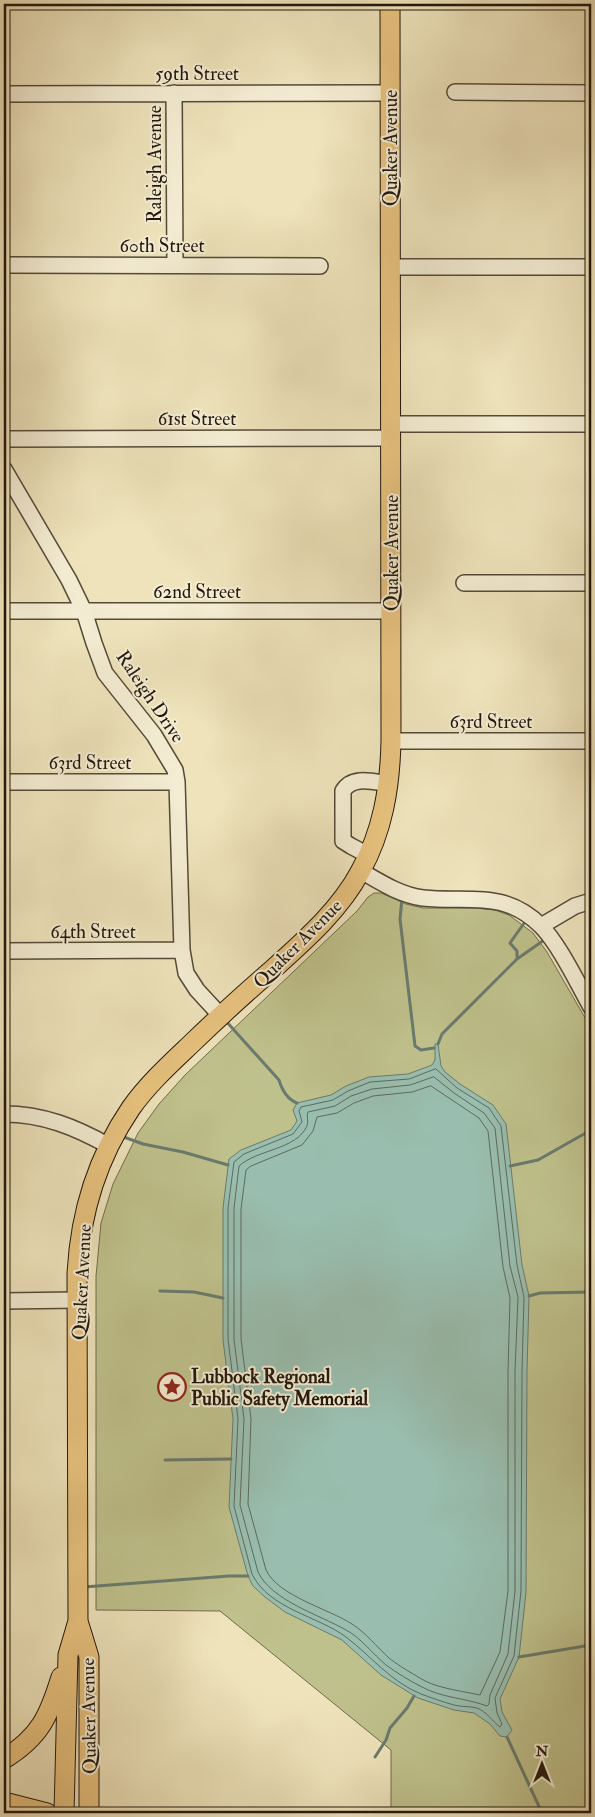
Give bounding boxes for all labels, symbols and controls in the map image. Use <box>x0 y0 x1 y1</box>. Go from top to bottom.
street label: 59th Street <box>155 62 239 86</box>
street label: Quaker Avenue <box>379 90 403 206</box>
street label: Raleigh Avenue <box>143 105 167 223</box>
street label: 60th Street <box>119 234 205 258</box>
street label: 61st Street <box>158 407 236 431</box>
street label: Quaker Avenue <box>380 495 404 611</box>
street label: 62nd Street <box>153 580 241 604</box>
street label: Raleigh Drive <box>111 646 190 747</box>
street label: 63rd Street <box>450 710 532 734</box>
street label: 63rd Street <box>49 751 131 775</box>
street label: Quaker Avenue <box>248 894 347 993</box>
street label: 64th Street <box>50 920 136 944</box>
street label: Quaker Avenue <box>67 1223 97 1341</box>
place label: Lubbock Regional Public Safety Memorial <box>191 1365 368 1412</box>
place icon: Lubbock Regional Public Safety Memorial <box>157 1372 187 1402</box>
street label: Quaker Avenue <box>76 1657 102 1774</box>
north arrow <box>518 1740 568 1790</box>
text: N <box>535 1743 549 1760</box>

